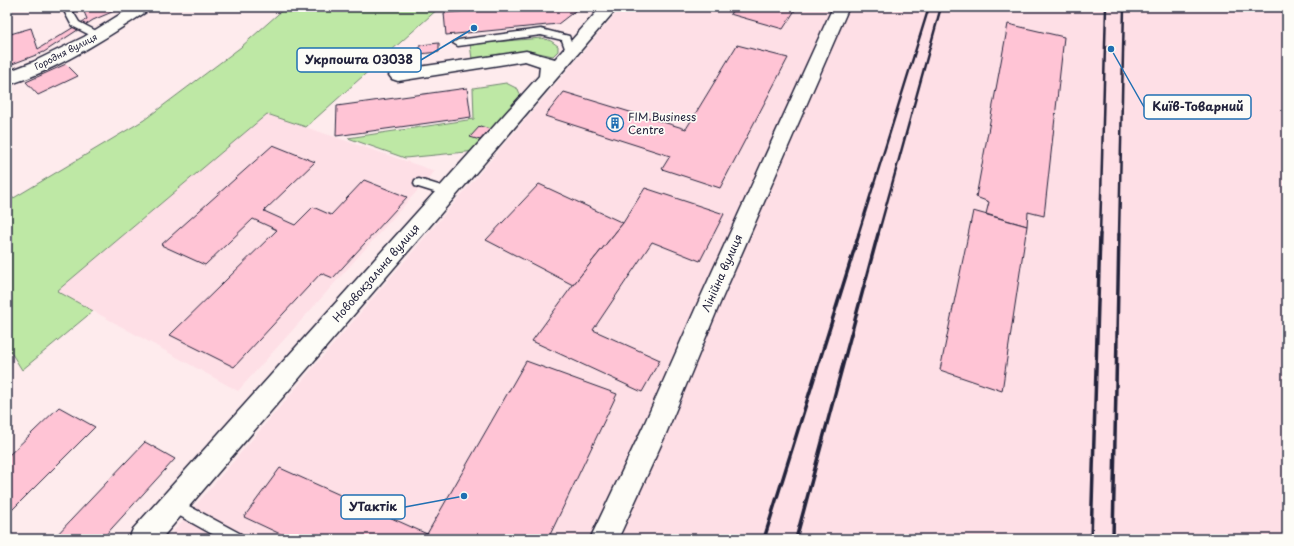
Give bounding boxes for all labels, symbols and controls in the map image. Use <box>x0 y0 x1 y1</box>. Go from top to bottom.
street label: Городня вулиця <box>32 29 100 73</box>
callout: Укрпошта 03038 <box>297 48 421 72</box>
text: Укрпошта 03038 <box>304 50 413 68</box>
callout: Київ-Товарний <box>1144 95 1251 119</box>
text: Київ-Товарний <box>1152 97 1244 115</box>
place label: FIM Business Centre <box>628 108 696 138</box>
building icon: FIM Business Centre <box>605 113 625 133</box>
street label: Нововокзальна вулиця <box>328 220 423 326</box>
street label: Лінійна вулиця <box>697 231 746 314</box>
callout: УТактік <box>341 495 405 519</box>
text: УТактік <box>348 497 397 515</box>

